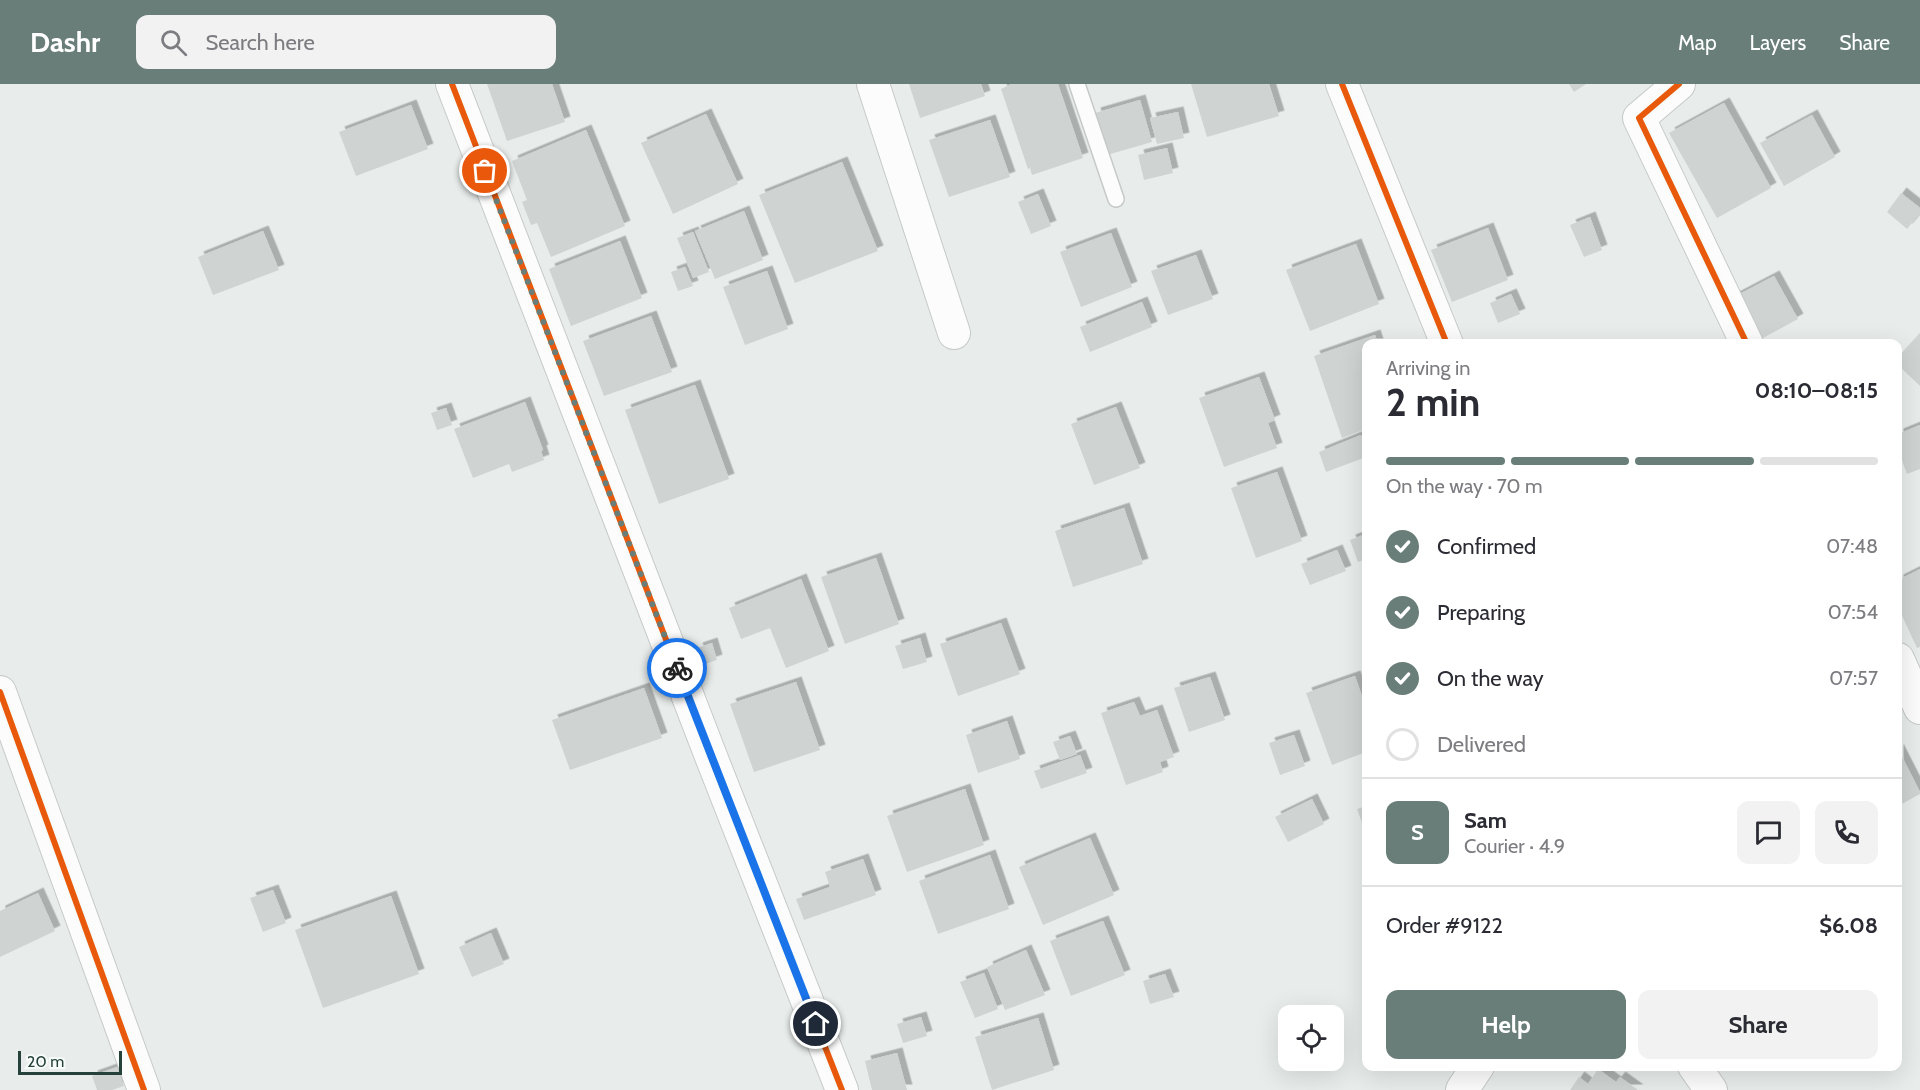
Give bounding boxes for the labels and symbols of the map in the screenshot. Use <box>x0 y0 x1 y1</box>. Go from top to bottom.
pin <box>459 145 510 196</box>
courier <box>647 638 707 698</box>
pin <box>790 998 841 1049</box>
scale bar <box>18 1048 122 1076</box>

